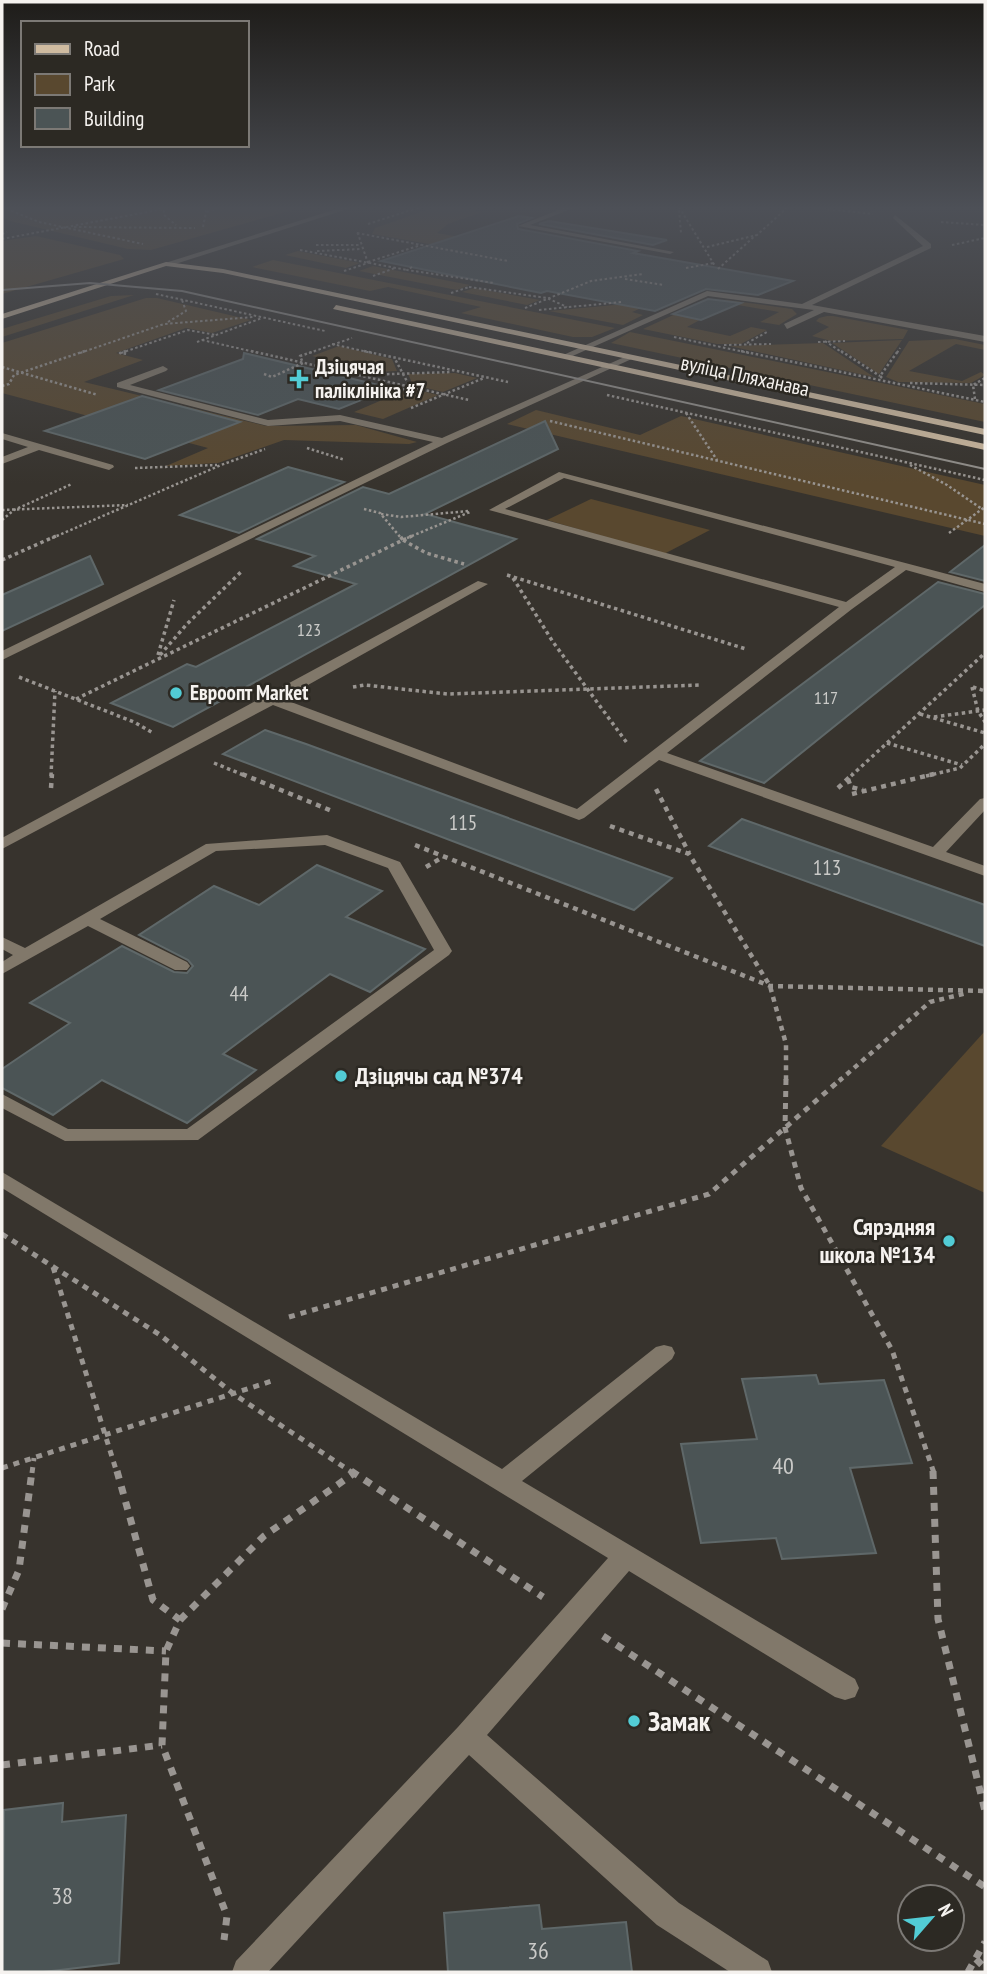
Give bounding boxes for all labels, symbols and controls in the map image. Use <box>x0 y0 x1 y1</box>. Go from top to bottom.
legend <box>21 21 248 147</box>
text: Road <box>84 35 120 62</box>
text: Park <box>84 70 115 97</box>
text: Building <box>84 105 144 132</box>
street label: вуліца Пляханава <box>678 349 812 402</box>
place label: Дзіцячая паліклініка #7 <box>315 353 426 404</box>
marker: Дзіцячая паліклініка #7 <box>289 369 309 389</box>
house number: 123 <box>297 618 321 641</box>
place label: Евроопт Market <box>190 679 308 706</box>
marker: Евроопт Market <box>168 685 184 701</box>
house number: 117 <box>814 686 838 709</box>
house number: 115 <box>449 809 477 836</box>
house number: 113 <box>813 854 841 881</box>
house number: 44 <box>230 980 249 1007</box>
place label: Дзіцячы сад №374 <box>355 1060 523 1091</box>
marker: Дзіцячы сад №374 <box>333 1068 349 1084</box>
place label: Сярэдняя школа №134 <box>820 1211 936 1270</box>
marker: Сярэдняя школа №134 <box>941 1233 957 1249</box>
house number: 40 <box>772 1450 794 1481</box>
place label: Замак <box>648 1702 711 1739</box>
marker: Замак <box>626 1713 642 1729</box>
house number: 38 <box>51 1880 73 1911</box>
north arrow <box>896 1883 966 1953</box>
text: N <box>933 1900 959 1920</box>
house number: 36 <box>527 1935 549 1966</box>

